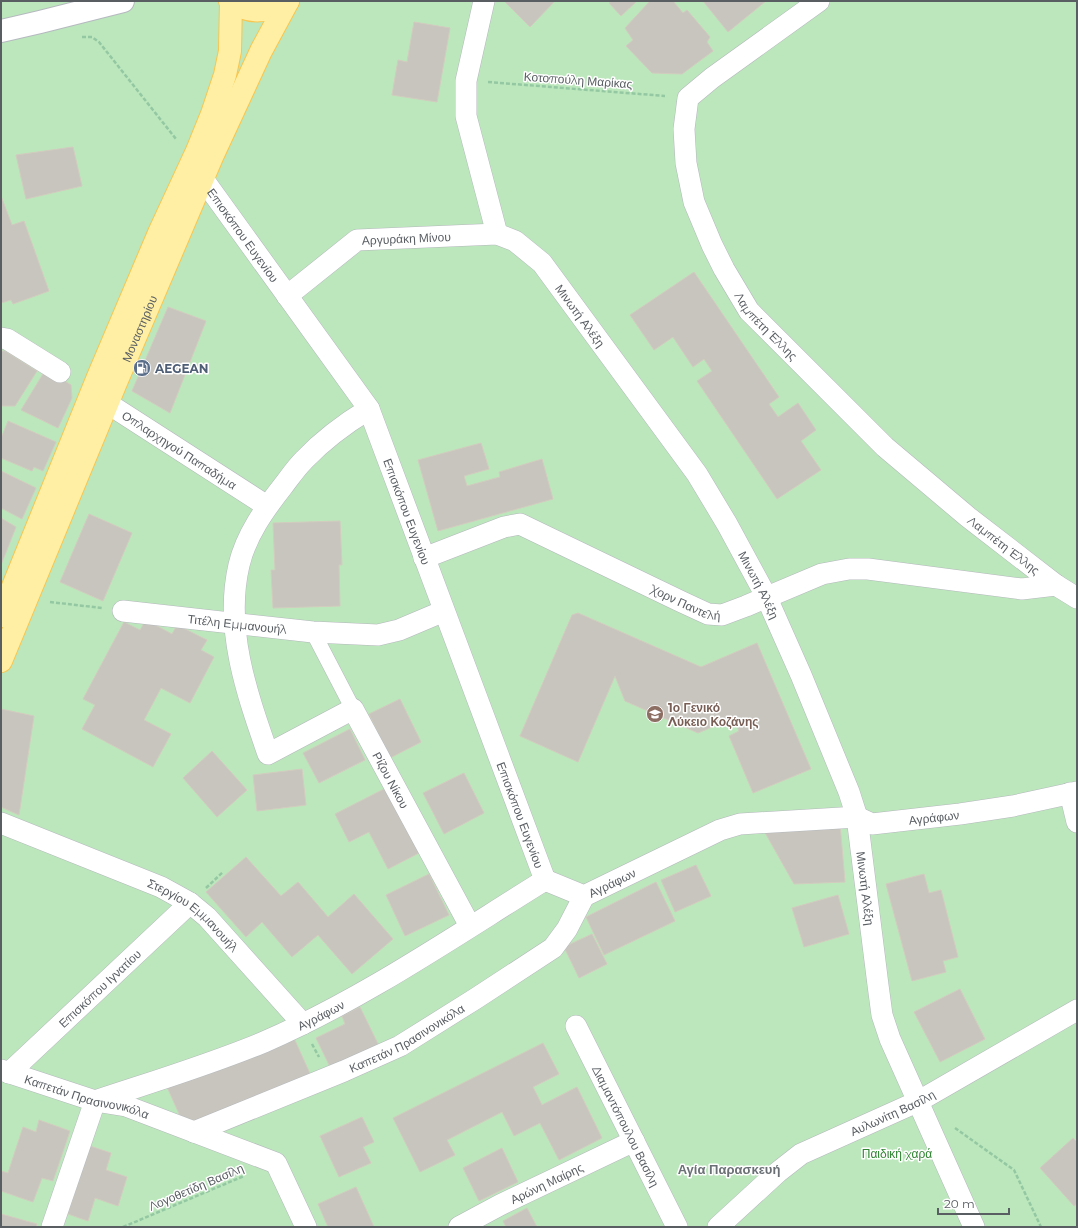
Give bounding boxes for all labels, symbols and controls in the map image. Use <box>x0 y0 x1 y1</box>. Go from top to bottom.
street label: Κοτοπούλη Μαρίκας <box>523 69 633 91</box>
street label: Επισκόπου Ευγενίου <box>204 185 282 285</box>
street label: Αργυράκη Μίνου <box>362 228 451 247</box>
street label: Μινωτή Αλέξη <box>552 281 609 350</box>
street label: Λαμπέτη Έλλης <box>732 289 801 363</box>
street label: Μοναστηρίου <box>118 293 160 364</box>
fuel station icon: AEGEAN <box>132 358 152 378</box>
place label: AEGEAN <box>154 361 208 376</box>
street label: Οπλαρχηγού Παπαδήμα <box>119 407 240 492</box>
street label: Επισκόπου Ευγενίου <box>381 456 434 567</box>
street label: Λαμπέτη Έλλης <box>965 512 1043 578</box>
street label: Μινωτή Αλέξη <box>736 548 783 621</box>
street label: Χορν Παντελή <box>647 580 721 622</box>
street label: Τιτέλη Εμμανουήλ <box>187 611 288 637</box>
place label: 1ο Γενικό Λύκειο Κοζάνης <box>667 700 759 729</box>
school or university icon: 1ο Γενικό Λύκειο Κοζάνης <box>645 704 665 724</box>
street label: Ρίζου Νίκου <box>370 749 413 811</box>
street label: Επισκόπου Ευγενίου <box>494 760 547 870</box>
street label: Αγράφων <box>908 807 960 827</box>
street label: Μινωτή Αλέξη <box>854 851 878 926</box>
street label: Αγράφων <box>586 865 638 900</box>
street label: Στεργίου Εμμανουήλ <box>146 875 242 955</box>
street label: Επισκόπου Ιγνατίου <box>55 946 144 1030</box>
street label: Αγράφων <box>295 996 347 1033</box>
street label: Καπετάν Πρασινονικόλα <box>347 1000 467 1075</box>
street label: Διαμαντόπουλου Βασίλη <box>590 1063 663 1189</box>
street label: Καπετάν Πρασινονικόλα <box>23 1071 151 1122</box>
street label: Αυλωνίτη Βασίλη <box>848 1086 937 1139</box>
park label: Παιδική χαρά <box>862 1146 932 1161</box>
street label: Αρώνη Μαίρης <box>508 1159 585 1207</box>
street label: Λογοθετίδη Βασίλη <box>146 1160 246 1214</box>
district label: Αγία Παρασκευή <box>678 1161 780 1177</box>
scale bar <box>938 1190 1009 1216</box>
text: 20 m <box>944 1196 975 1211</box>

